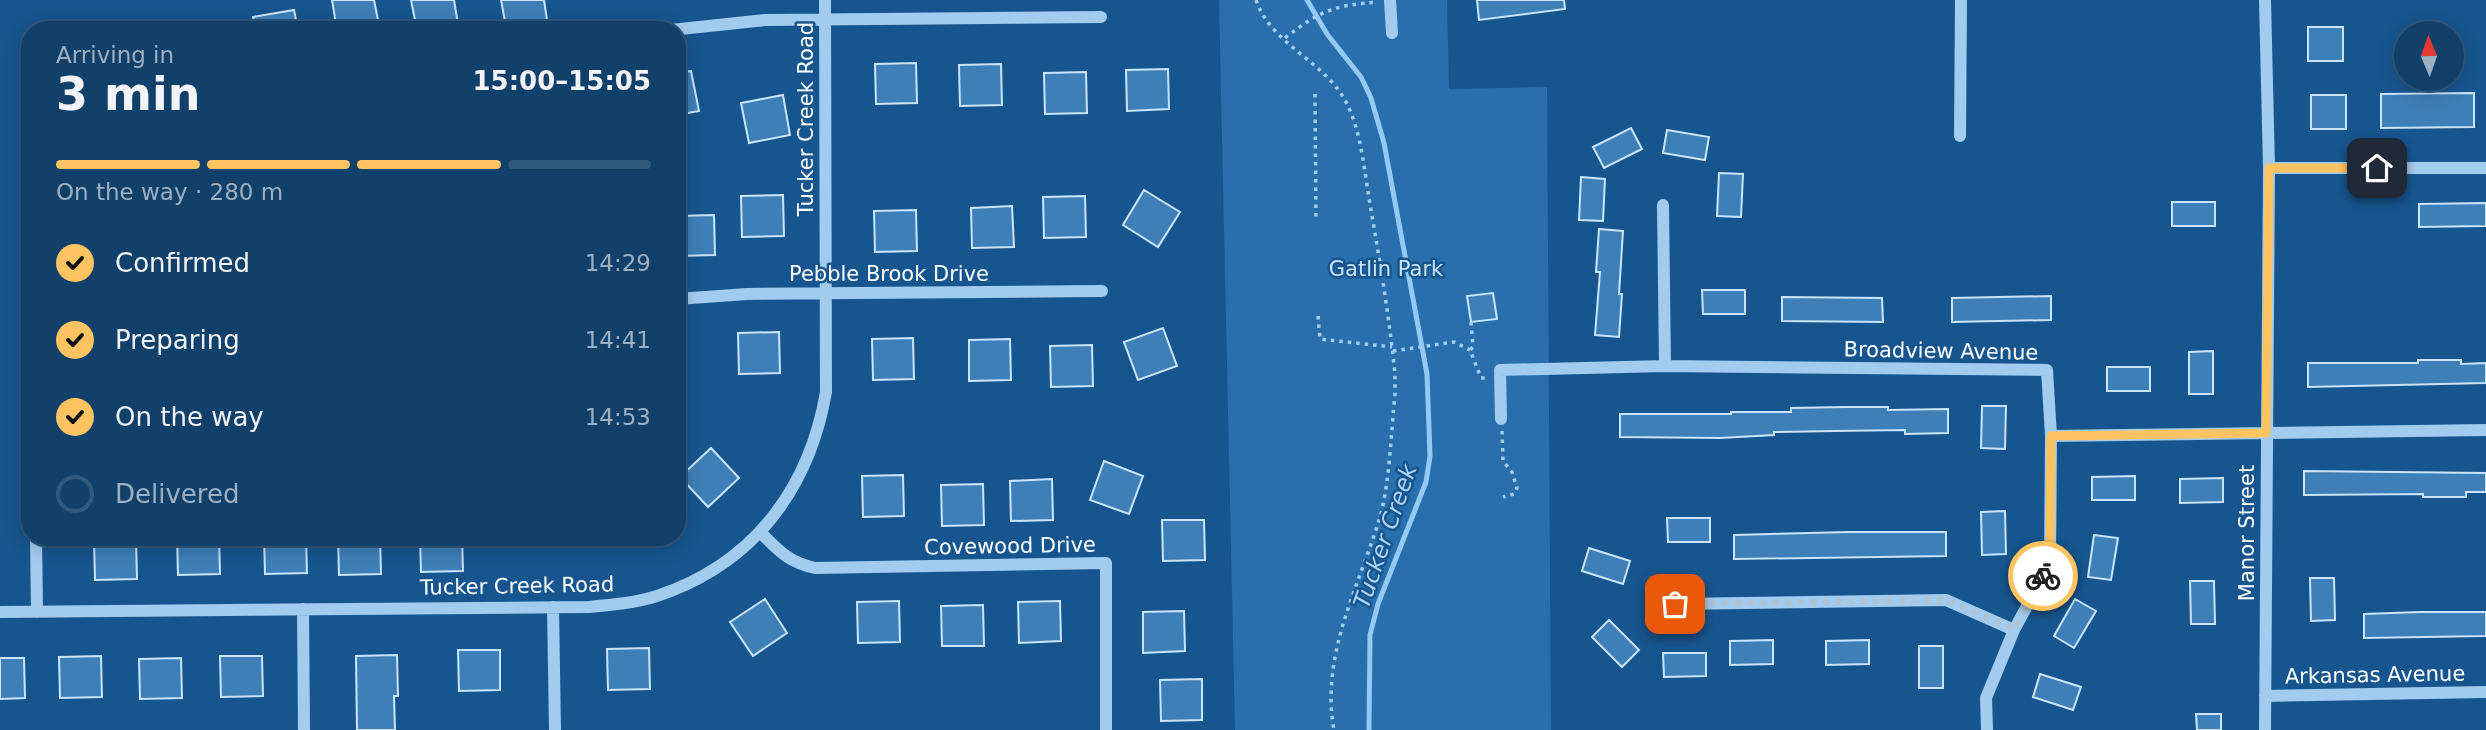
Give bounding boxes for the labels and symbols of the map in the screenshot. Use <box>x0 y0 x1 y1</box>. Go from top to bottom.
north arrow <box>2394 21 2464 91</box>
street label: Tucker Creek Road <box>794 22 818 217</box>
pin <box>2347 138 2407 198</box>
park label: Gatlin Park <box>1329 257 1444 281</box>
street label: Pebble Brook Drive <box>789 262 989 286</box>
street label: Broadview Avenue <box>1843 337 2039 365</box>
water label: Tucker Creek <box>1348 459 1422 611</box>
street label: Manor Street <box>2235 465 2259 601</box>
street label: Covewood Drive <box>924 533 1096 559</box>
courier <box>2008 541 2078 611</box>
street label: Tucker Creek Road <box>419 572 614 600</box>
pin <box>1645 574 1705 634</box>
street label: Arkansas Avenue <box>2285 661 2465 689</box>

